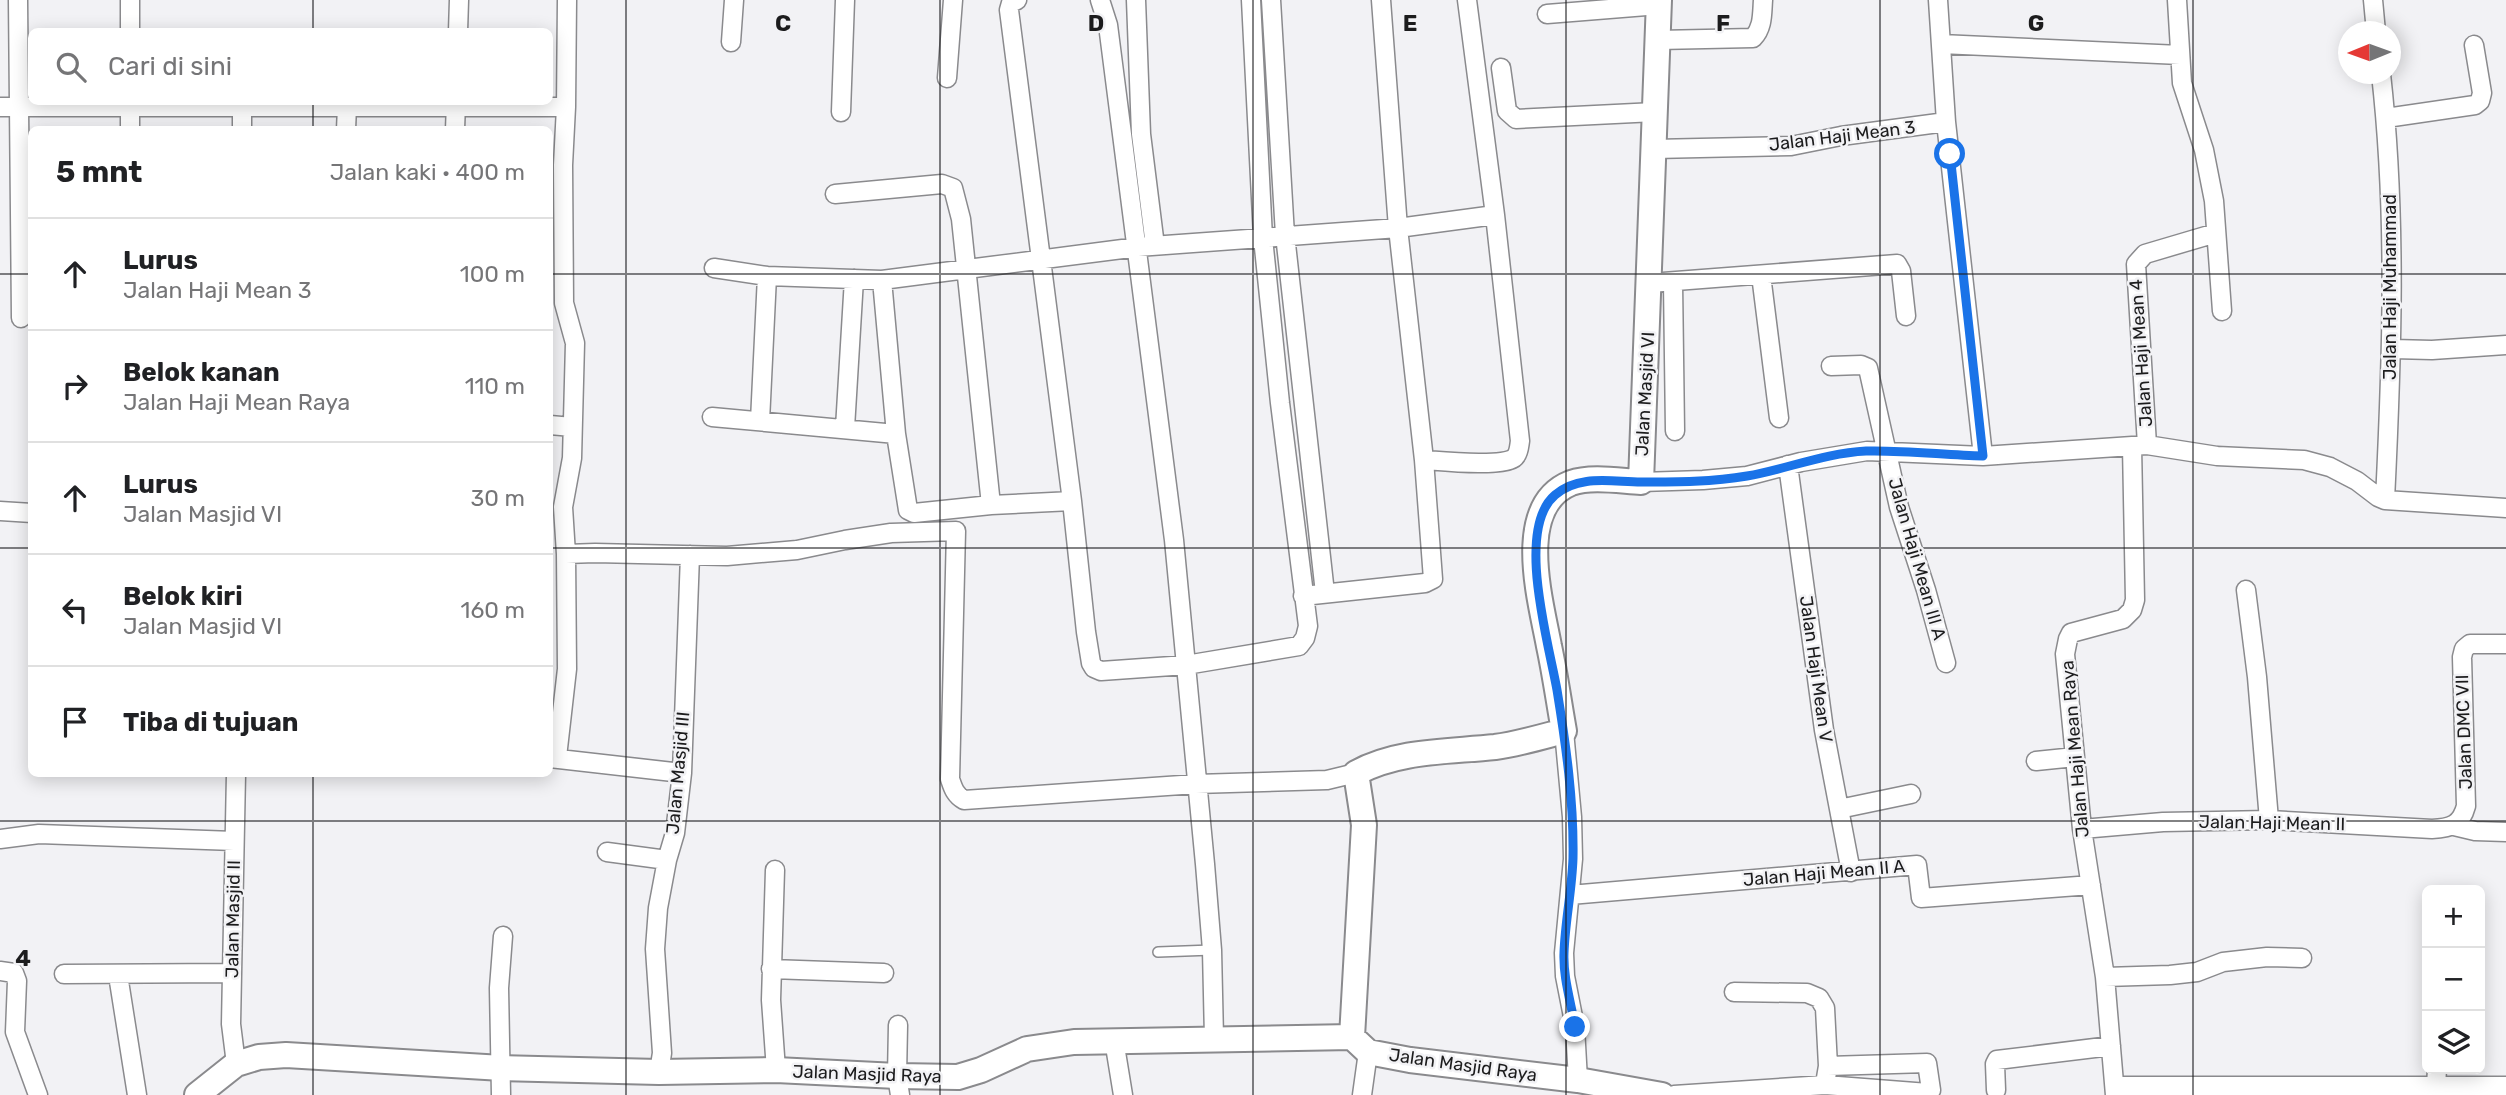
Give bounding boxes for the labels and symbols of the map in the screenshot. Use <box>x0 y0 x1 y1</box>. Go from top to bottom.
text: C <box>775 9 791 37</box>
text: D <box>1088 9 1104 37</box>
text: E <box>1403 9 1417 37</box>
text: F <box>1716 9 1730 37</box>
text: G <box>2028 9 2044 37</box>
north arrow <box>2338 21 2401 84</box>
street label: Jalan Haji Mean 3 <box>1767 116 1917 156</box>
route start <box>1934 138 1965 169</box>
street label: Jalan Haji Muhammad <box>2379 194 2401 380</box>
street label: Jalan Haji Mean 4 <box>2125 278 2157 428</box>
street label: Jalan Masjid VI <box>1631 331 1659 457</box>
street label: Jalan Haji Mean III A <box>1883 475 1951 643</box>
street label: Jalan Haji Mean V <box>1795 594 1837 744</box>
street label: Jalan Haji Mean Raya <box>2056 659 2094 839</box>
street label: Jalan DMC VII <box>2451 674 2477 790</box>
street label: Jalan Masjid III <box>662 711 694 835</box>
street label: Jalan Haji Mean II <box>2198 811 2346 835</box>
street label: Jalan Haji Mean II A <box>1742 855 1906 891</box>
street label: Jalan Masjid II <box>221 860 245 978</box>
text: 4 <box>15 944 31 972</box>
route end <box>1559 1011 1590 1042</box>
street label: Jalan Masjid Raya <box>1387 1044 1539 1086</box>
street label: Jalan Masjid Raya <box>792 1060 942 1088</box>

